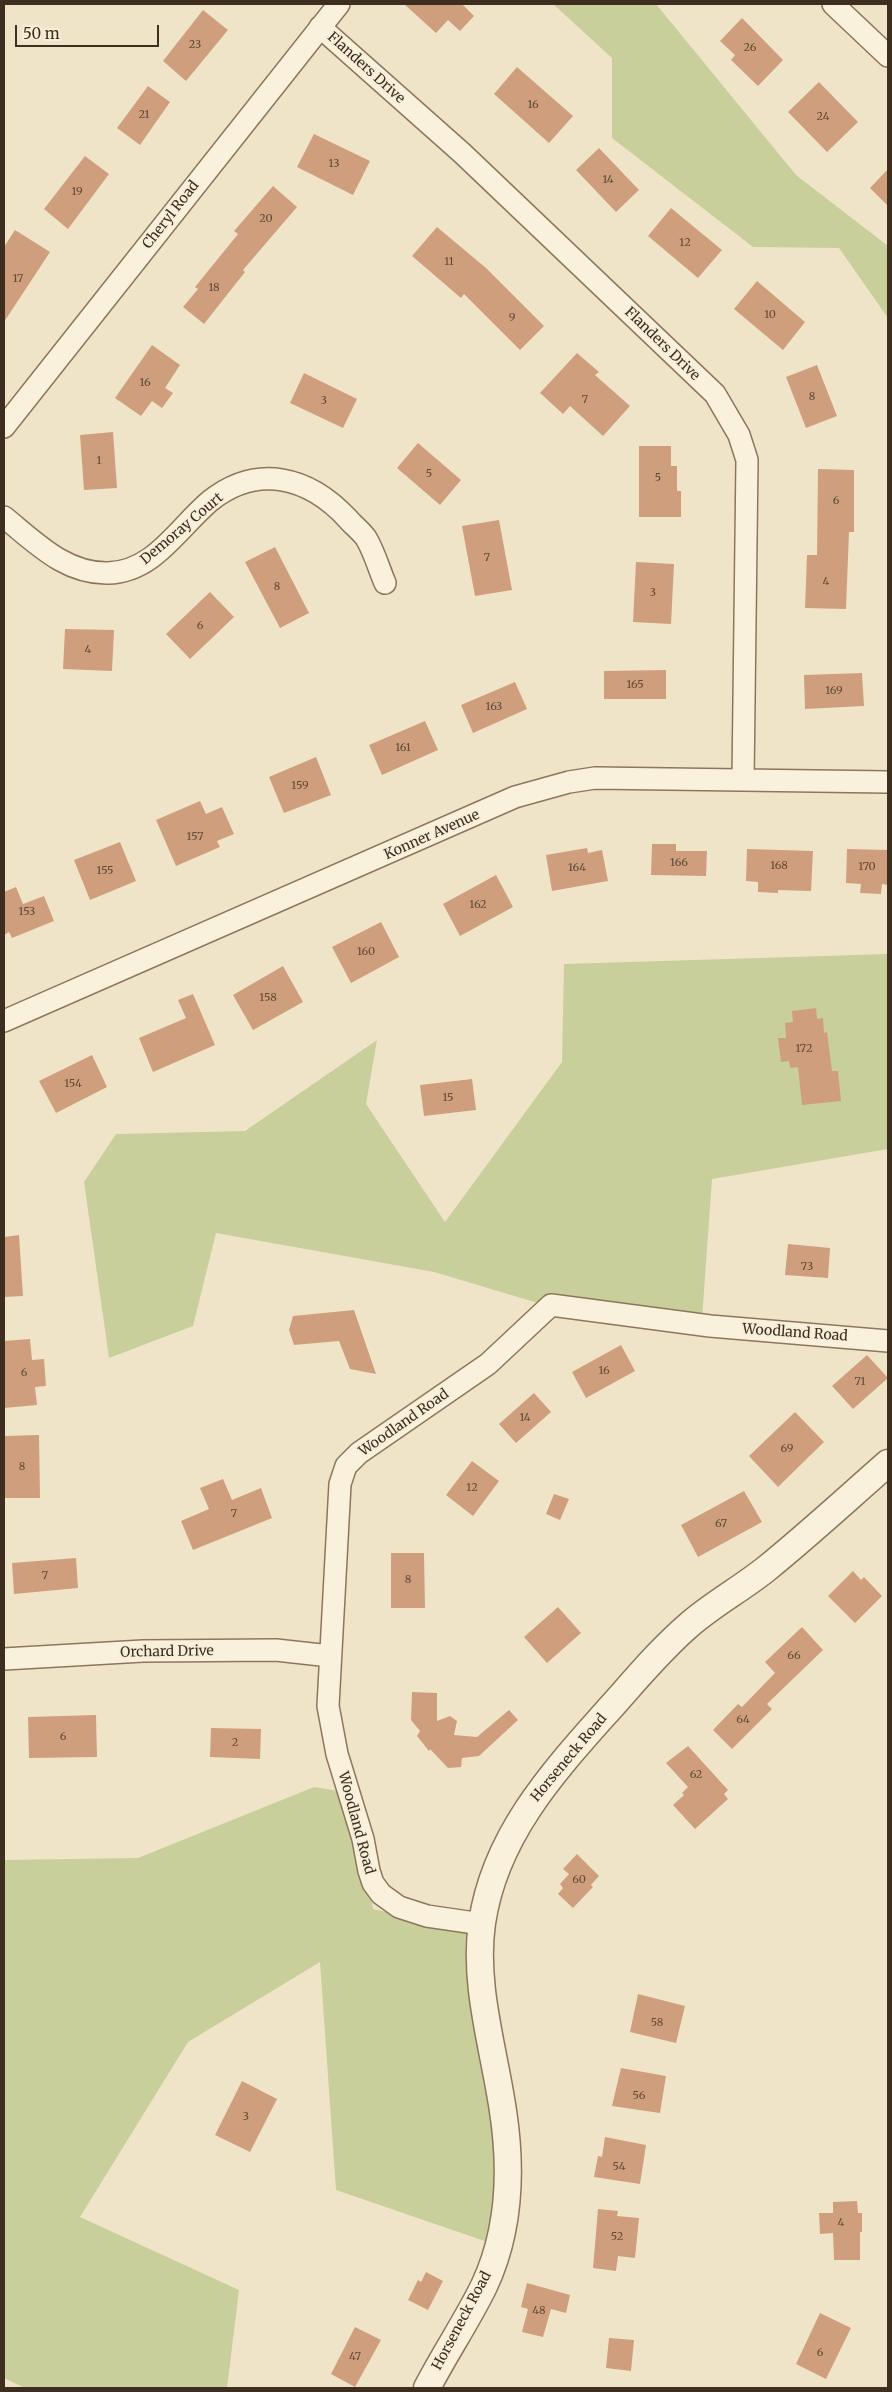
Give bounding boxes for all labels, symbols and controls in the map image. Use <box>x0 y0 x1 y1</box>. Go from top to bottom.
scale bar <box>18 15 161 47</box>
text: 50 m <box>23 24 60 43</box>
street label: Flanders Drive <box>324 29 408 107</box>
house number: 23 <box>189 38 201 52</box>
house number: 26 <box>744 41 756 55</box>
house number: 16 <box>527 98 539 112</box>
house number: 21 <box>138 108 150 122</box>
house number: 24 <box>817 110 829 124</box>
house number: 13 <box>329 157 339 171</box>
house number: 14 <box>602 173 614 187</box>
street label: Cheryl Road <box>139 178 203 252</box>
house number: 19 <box>71 185 83 199</box>
house number: 20 <box>259 212 273 226</box>
house number: 12 <box>679 236 691 250</box>
house number: 11 <box>444 255 454 269</box>
house number: 17 <box>13 272 23 286</box>
house number: 18 <box>208 281 220 295</box>
street label: Flanders Drive <box>621 304 703 384</box>
house number: 10 <box>764 308 776 322</box>
house number: 9 <box>509 311 515 325</box>
house number: 16 <box>139 376 151 390</box>
house number: 8 <box>809 390 815 404</box>
house number: 7 <box>582 393 588 407</box>
house number: 3 <box>321 394 327 408</box>
house number: 1 <box>97 454 101 468</box>
house number: 5 <box>426 467 432 481</box>
house number: 5 <box>655 471 661 485</box>
street label: Demoray Court <box>137 490 227 568</box>
house number: 6 <box>833 494 839 508</box>
house number: 7 <box>484 551 490 565</box>
house number: 4 <box>823 575 829 589</box>
house number: 8 <box>274 580 280 594</box>
house number: 3 <box>650 586 656 600</box>
house number: 6 <box>197 619 203 633</box>
house number: 4 <box>85 643 91 657</box>
house number: 165 <box>626 678 644 692</box>
house number: 169 <box>825 684 843 698</box>
house number: 163 <box>486 700 502 714</box>
house number: 161 <box>395 741 411 755</box>
house number: 159 <box>291 779 309 793</box>
street label: Konner Avenue <box>382 806 482 864</box>
house number: 157 <box>187 830 203 844</box>
house number: 166 <box>670 856 688 870</box>
house number: 168 <box>770 859 788 873</box>
house number: 170 <box>858 860 876 874</box>
house number: 164 <box>568 861 586 875</box>
house number: 155 <box>97 864 113 878</box>
house number: 162 <box>469 898 487 912</box>
house number: 153 <box>19 905 35 919</box>
house number: 160 <box>357 945 375 959</box>
house number: 158 <box>259 991 277 1005</box>
house number: 172 <box>796 1042 812 1056</box>
house number: 154 <box>64 1077 82 1091</box>
house number: 15 <box>442 1091 454 1105</box>
house number: 73 <box>801 1260 813 1274</box>
street label: Woodland Road <box>742 1321 848 1345</box>
house number: 16 <box>598 1364 610 1378</box>
house number: 6 <box>21 1366 27 1380</box>
house number: 71 <box>854 1375 866 1389</box>
street label: Woodland Road <box>356 1386 452 1460</box>
house number: 14 <box>519 1411 531 1425</box>
house number: 69 <box>780 1442 794 1456</box>
house number: 8 <box>19 1460 25 1474</box>
house number: 12 <box>466 1481 478 1495</box>
house number: 7 <box>231 1507 237 1521</box>
house number: 67 <box>715 1517 727 1531</box>
house number: 7 <box>42 1569 48 1583</box>
house number: 8 <box>405 1573 411 1587</box>
street label: Orchard Drive <box>120 1643 214 1661</box>
house number: 66 <box>787 1649 801 1663</box>
street label: Horseneck Road <box>527 1711 611 1805</box>
house number: 64 <box>736 1713 750 1727</box>
house number: 6 <box>60 1730 66 1744</box>
house number: 2 <box>232 1736 238 1750</box>
house number: 62 <box>690 1768 702 1782</box>
street label: Woodland Road <box>334 1770 378 1876</box>
house number: 60 <box>572 1873 586 1887</box>
house number: 58 <box>651 2016 663 2030</box>
house number: 56 <box>633 2089 645 2103</box>
house number: 3 <box>243 2110 249 2124</box>
house number: 54 <box>613 2160 625 2174</box>
house number: 4 <box>838 2216 844 2230</box>
house number: 52 <box>611 2230 623 2244</box>
street label: Horseneck Road <box>429 2269 495 2373</box>
house number: 48 <box>532 2304 546 2318</box>
house number: 6 <box>817 2346 823 2360</box>
house number: 47 <box>349 2350 361 2364</box>

